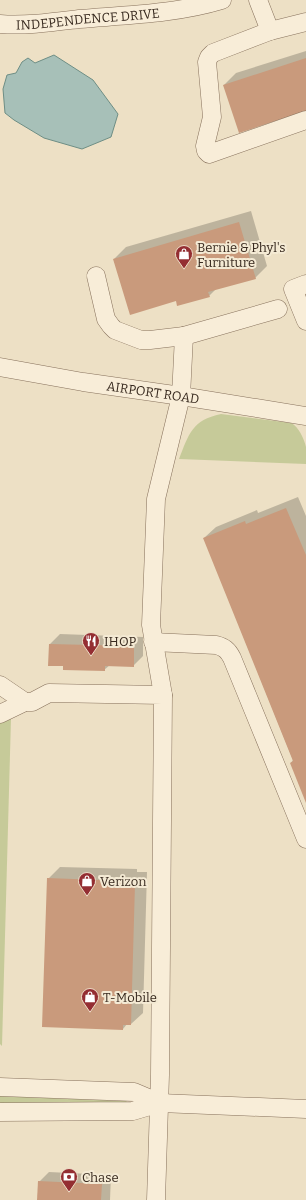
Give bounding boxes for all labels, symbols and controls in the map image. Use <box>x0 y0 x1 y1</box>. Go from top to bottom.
street label: INDEPENDENCE DRIVE <box>16 5 160 33</box>
place label: Bernie & Phyl's Furniture <box>197 240 285 270</box>
shop icon: Bernie & Phyl's Furniture <box>174 244 194 269</box>
street label: AIRPORT ROAD <box>105 378 200 407</box>
restaurant icon: IHOP <box>81 631 101 656</box>
place label: IHOP <box>104 634 137 649</box>
shop icon: Verizon <box>77 871 97 896</box>
place label: Verizon <box>100 874 147 889</box>
shop icon: T-Mobile <box>80 987 100 1012</box>
place label: T-Mobile <box>103 990 157 1005</box>
bank icon: Chase <box>59 1167 79 1192</box>
place label: Chase <box>82 1170 119 1185</box>

